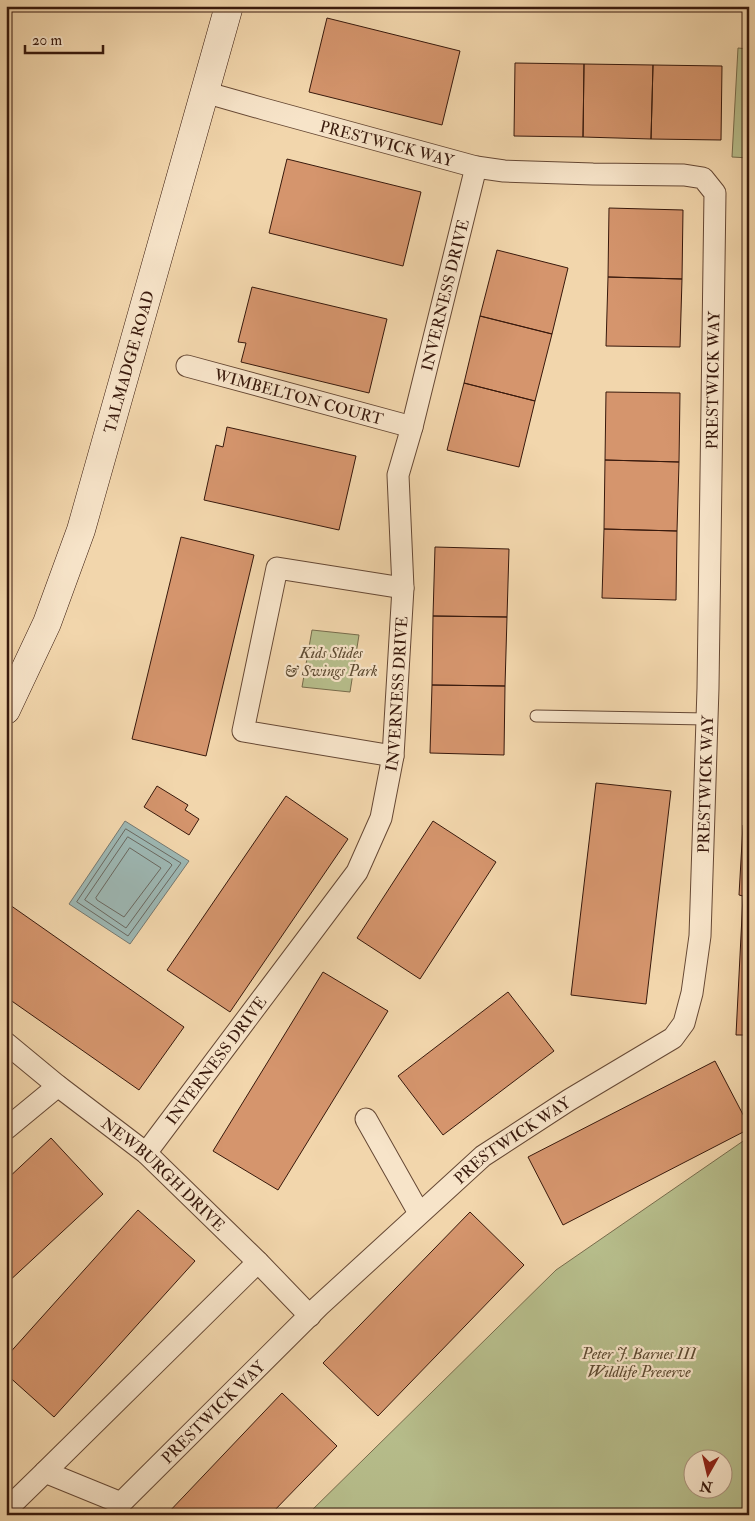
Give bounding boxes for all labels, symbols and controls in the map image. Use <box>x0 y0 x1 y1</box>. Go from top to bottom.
scale bar <box>25 22 102 54</box>
text: 20 m <box>32 31 62 50</box>
street label: PRESTWICK WAY <box>317 116 457 172</box>
street label: INVERNESS DRIVE <box>417 217 474 373</box>
street label: TALMADGE ROAD <box>100 288 159 436</box>
street label: PRESTWICK WAY <box>702 310 724 449</box>
street label: WIMBELTON COURT <box>211 365 385 430</box>
street label: INVERNESS DRIVE <box>381 616 412 773</box>
park label: Kids Slides & Swings Park <box>284 643 378 681</box>
street label: PRESTWICK WAY <box>694 714 718 854</box>
street label: INVERNESS DRIVE <box>162 993 271 1129</box>
street label: PRESTWICK WAY <box>450 1092 575 1189</box>
street label: NEWBURGH DRIVE <box>97 1114 229 1236</box>
park label: Peter J. Barnes III Wildlife Preserve <box>581 1344 699 1382</box>
street label: PRESTWICK WAY <box>157 1356 270 1468</box>
north arrow <box>682 1448 732 1498</box>
text: N <box>698 1477 715 1496</box>

